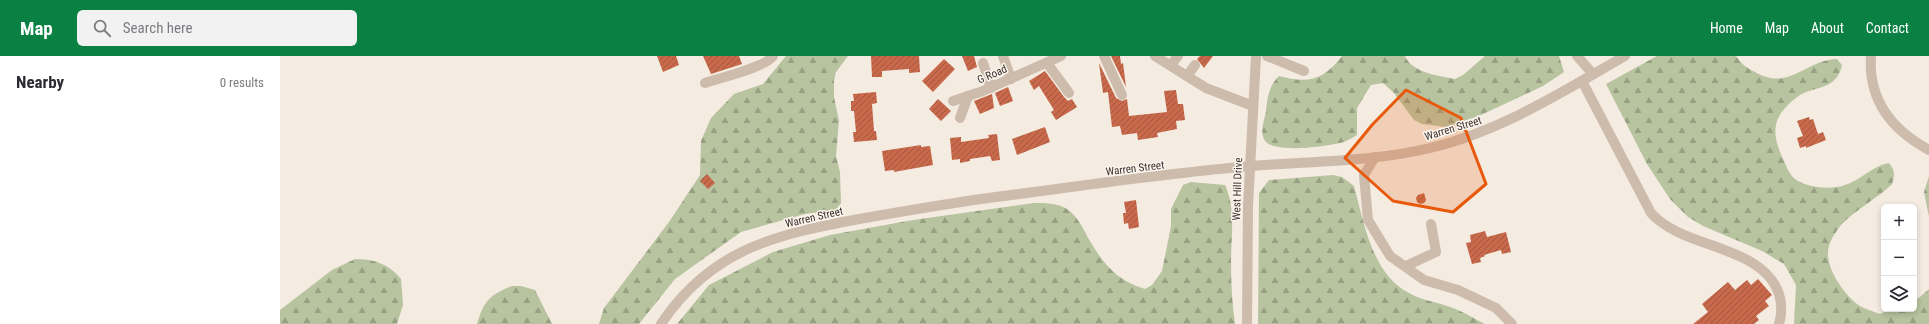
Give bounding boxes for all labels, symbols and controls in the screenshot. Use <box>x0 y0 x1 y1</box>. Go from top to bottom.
search box <box>77 10 357 46</box>
text: Map <box>20 17 53 40</box>
icon: search <box>91 17 113 39</box>
text: Search here <box>123 19 193 37</box>
text: Home <box>1710 20 1743 36</box>
text: Map <box>1765 20 1789 36</box>
text: About <box>1811 20 1844 36</box>
text: Contact <box>1866 20 1909 36</box>
street label: G Road <box>975 62 1009 87</box>
text: Nearby <box>16 72 64 92</box>
text: 0 results <box>220 75 264 90</box>
street label: Warren Street <box>1423 114 1483 143</box>
street label: West Hill Drive <box>1230 157 1245 221</box>
street label: Warren Street <box>1105 158 1165 179</box>
map controls <box>1881 204 1917 312</box>
button: + <box>1881 204 1917 240</box>
street label: Warren Street <box>784 205 844 230</box>
button: − <box>1881 240 1917 276</box>
button: layers <box>1881 276 1917 312</box>

